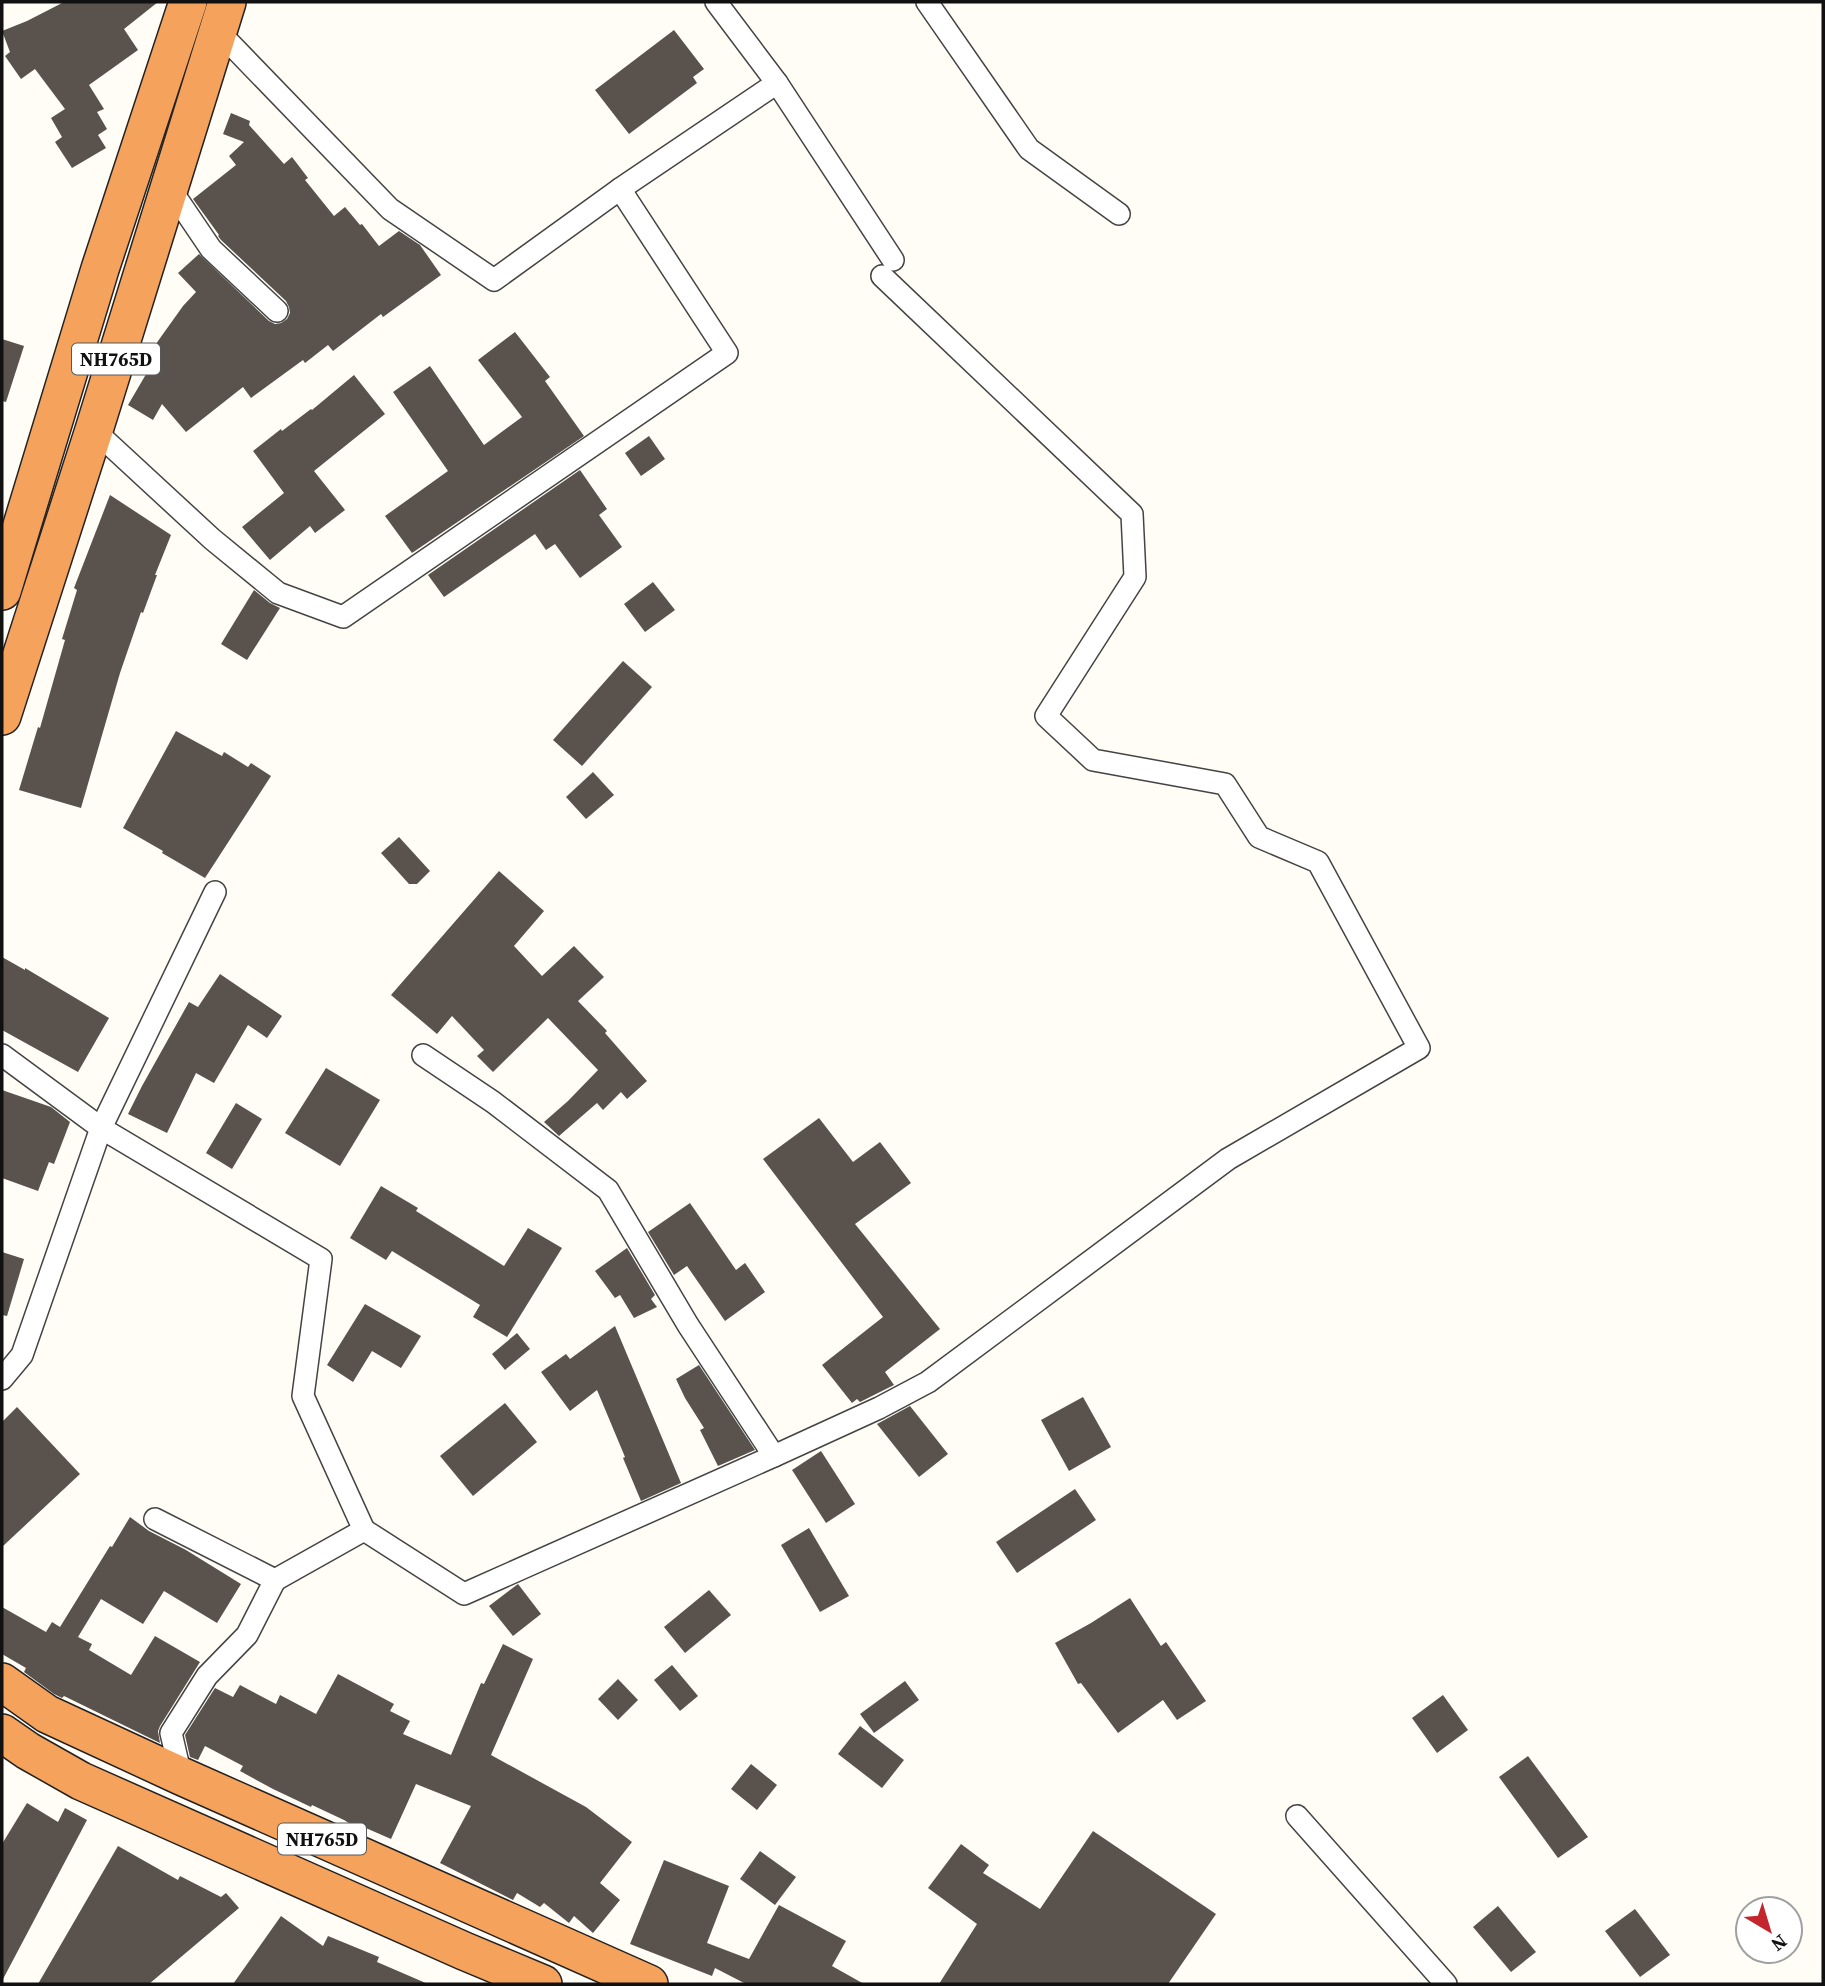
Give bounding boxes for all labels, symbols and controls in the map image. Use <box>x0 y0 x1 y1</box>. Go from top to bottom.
road number: NH765D <box>72 344 160 374</box>
road number: NH765D <box>278 1824 366 1854</box>
north arrow <box>1734 1895 1804 1965</box>
text: N <box>1766 1929 1793 1958</box>

